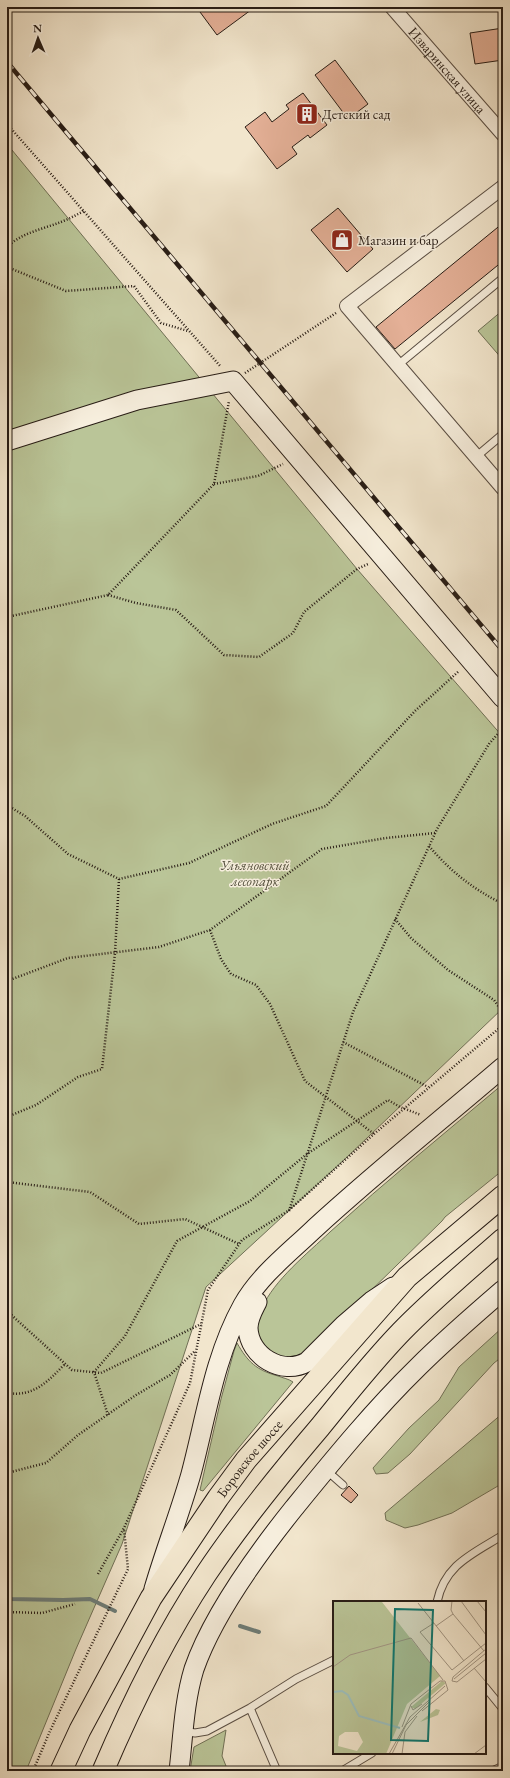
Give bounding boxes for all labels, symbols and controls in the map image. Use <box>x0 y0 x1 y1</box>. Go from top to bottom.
north arrow <box>18 18 58 58</box>
text: N <box>33 21 42 35</box>
street label: Изваринская улица <box>404 23 490 118</box>
building icon: Детский сад <box>294 101 320 127</box>
place label: Детский сад <box>322 105 391 123</box>
shop icon: Магазин и бар <box>329 227 355 253</box>
place label: Магазин и бар <box>358 231 439 249</box>
park label: Ульяновский лесопарк <box>220 856 290 890</box>
street label: Боровское шоссе <box>212 1415 287 1501</box>
inset map <box>333 1601 486 1754</box>

